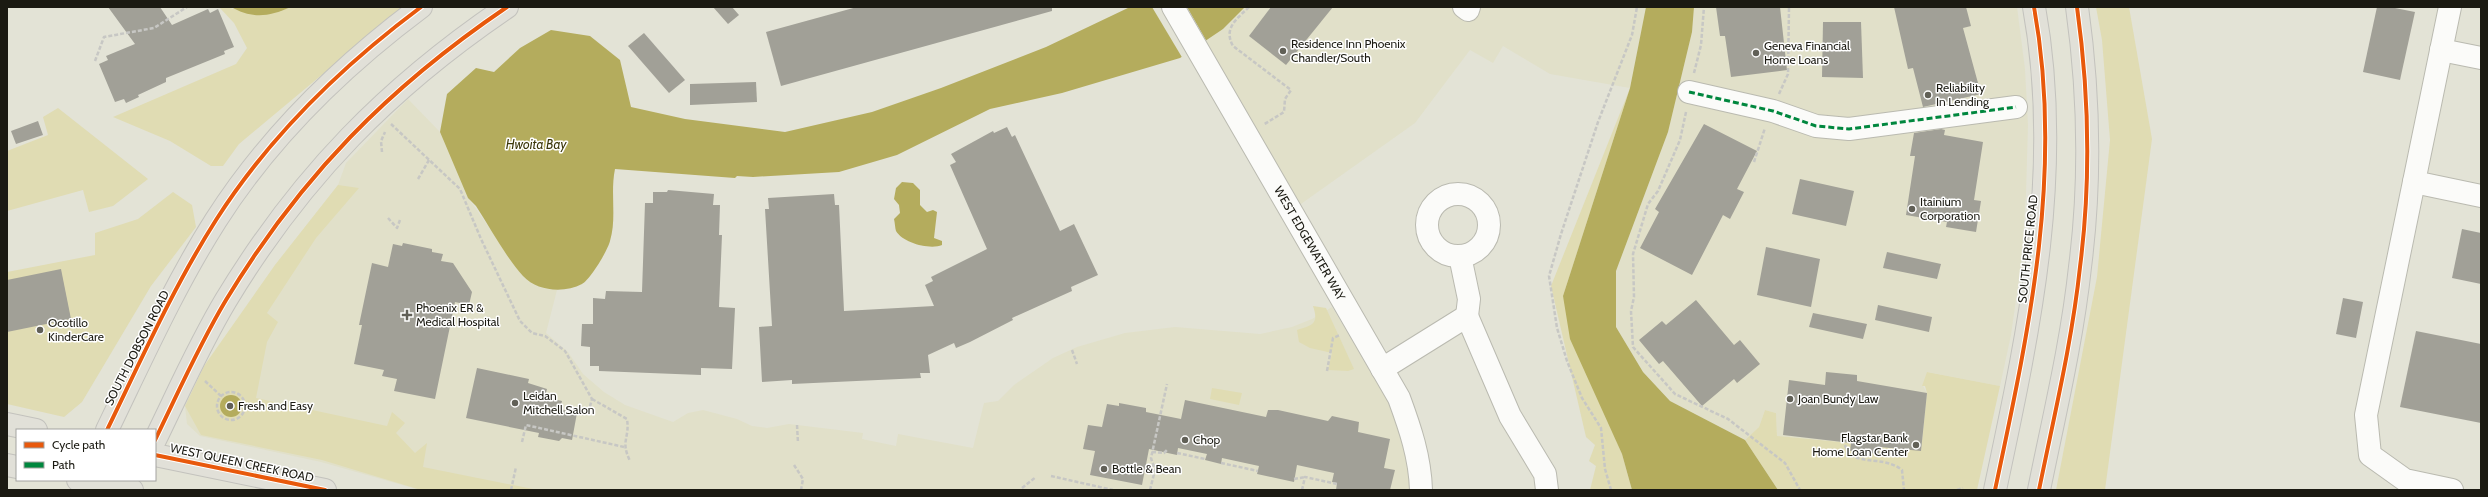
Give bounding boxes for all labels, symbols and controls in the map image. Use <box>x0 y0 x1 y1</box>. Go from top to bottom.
place label: Residence Inn Phoenix Chandler/South <box>1291 36 1406 65</box>
place label: Geneva Financial Home Loans <box>1764 38 1850 67</box>
marker: Residence Inn Phoenix Chandler/South <box>1278 46 1288 56</box>
marker: Geneva Financial Home Loans <box>1751 48 1761 58</box>
place label: Reliability In Lending <box>1936 80 1990 109</box>
marker: Reliability In Lending <box>1923 90 1933 100</box>
water label: Hwoita Bay <box>506 136 567 152</box>
street label: WEST EDGEWATER WAY <box>1271 183 1349 303</box>
place label: Itainium Corporation <box>1920 194 1980 223</box>
street label: SOUTH PRICE ROAD <box>2014 194 2041 304</box>
marker: Itainium Corporation <box>1907 204 1917 214</box>
street label: SOUTH DOBSON ROAD <box>101 287 172 408</box>
place label: Phoenix ER & Medical Hospital <box>416 300 500 329</box>
marker: Phoenix ER & Medical Hospital <box>401 309 413 321</box>
place label: Ocotillo KinderCare <box>48 315 104 344</box>
marker: Ocotillo KinderCare <box>35 325 45 335</box>
place label: Leidan Mitchell Salon <box>523 388 595 417</box>
place label: Joan Bundy Law <box>1797 391 1879 406</box>
marker: Joan Bundy Law <box>1785 394 1795 404</box>
place label: Fresh and Easy <box>238 398 313 413</box>
marker: Leidan Mitchell Salon <box>510 398 520 408</box>
marker: Fresh and Easy <box>225 401 235 411</box>
legend <box>16 429 156 481</box>
place label: Flagstar Bank Home Loan Center <box>1812 430 1909 459</box>
place label: Chop <box>1193 432 1220 447</box>
marker: Chop <box>1180 435 1190 445</box>
text: Cycle path <box>52 437 105 452</box>
street label: WEST QUEEN CREEK ROAD <box>169 440 316 485</box>
marker: Flagstar Bank Home Loan Center <box>1911 440 1921 450</box>
text: Path <box>52 457 75 472</box>
place label: Bottle & Bean <box>1112 461 1181 476</box>
marker: Bottle & Bean <box>1099 464 1109 474</box>

